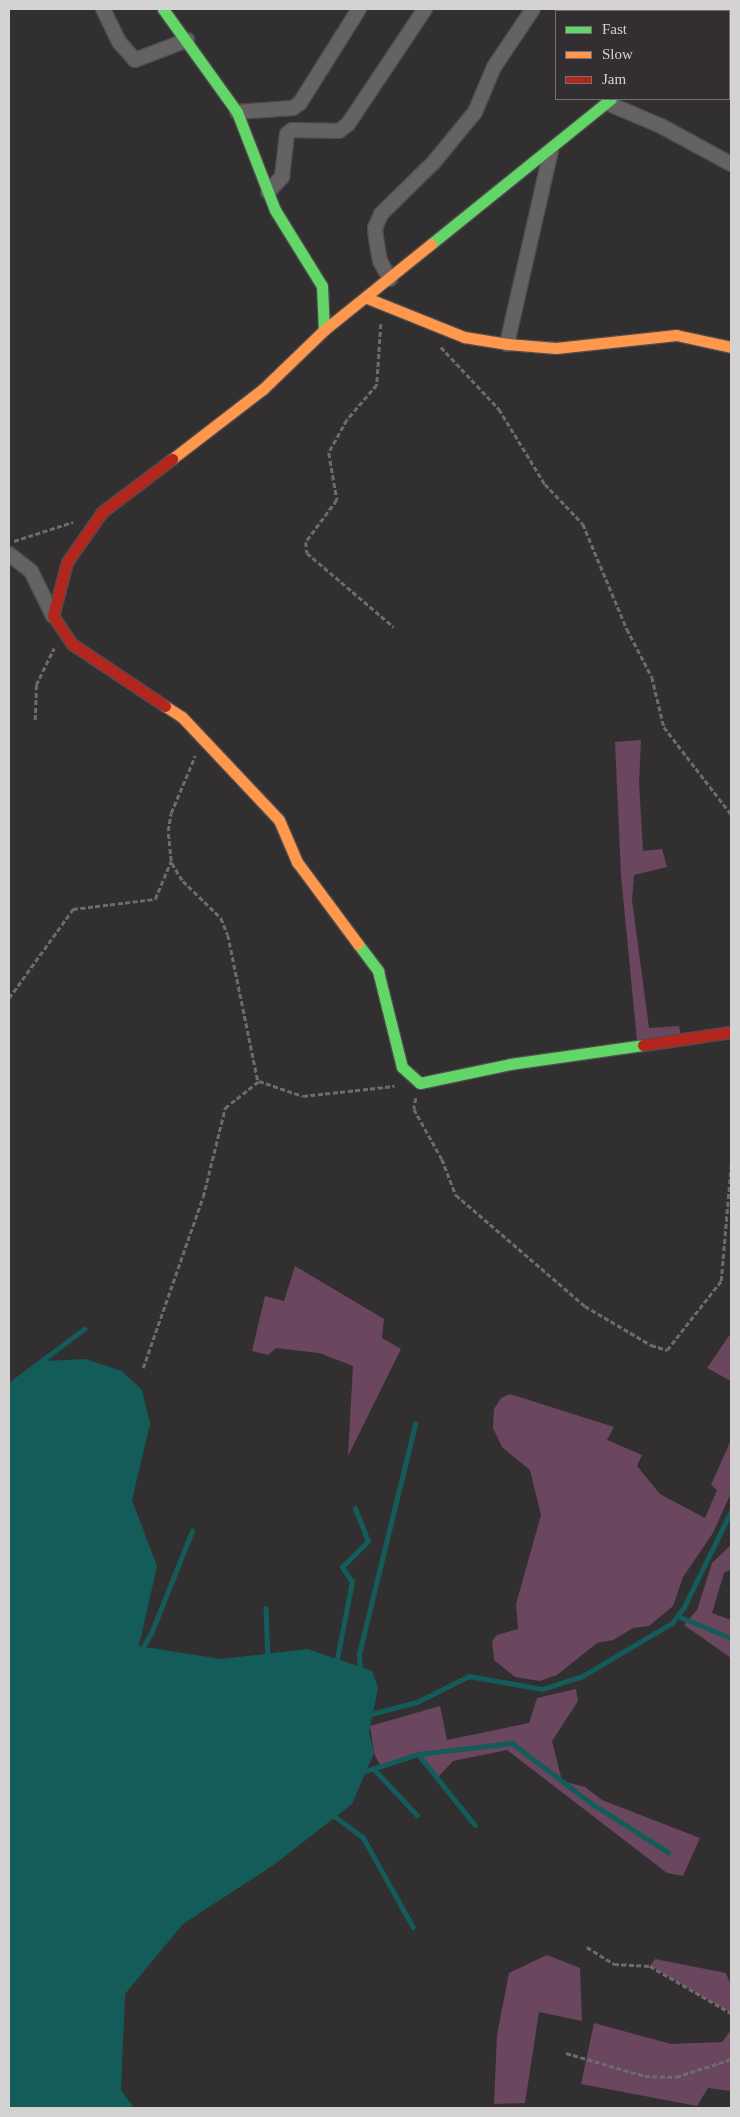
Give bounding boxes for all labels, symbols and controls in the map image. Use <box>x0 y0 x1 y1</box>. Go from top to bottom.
legend <box>555 10 730 100</box>
text: Fast <box>602 21 627 37</box>
text: Slow <box>602 46 633 62</box>
text: Jam <box>602 71 626 87</box>

